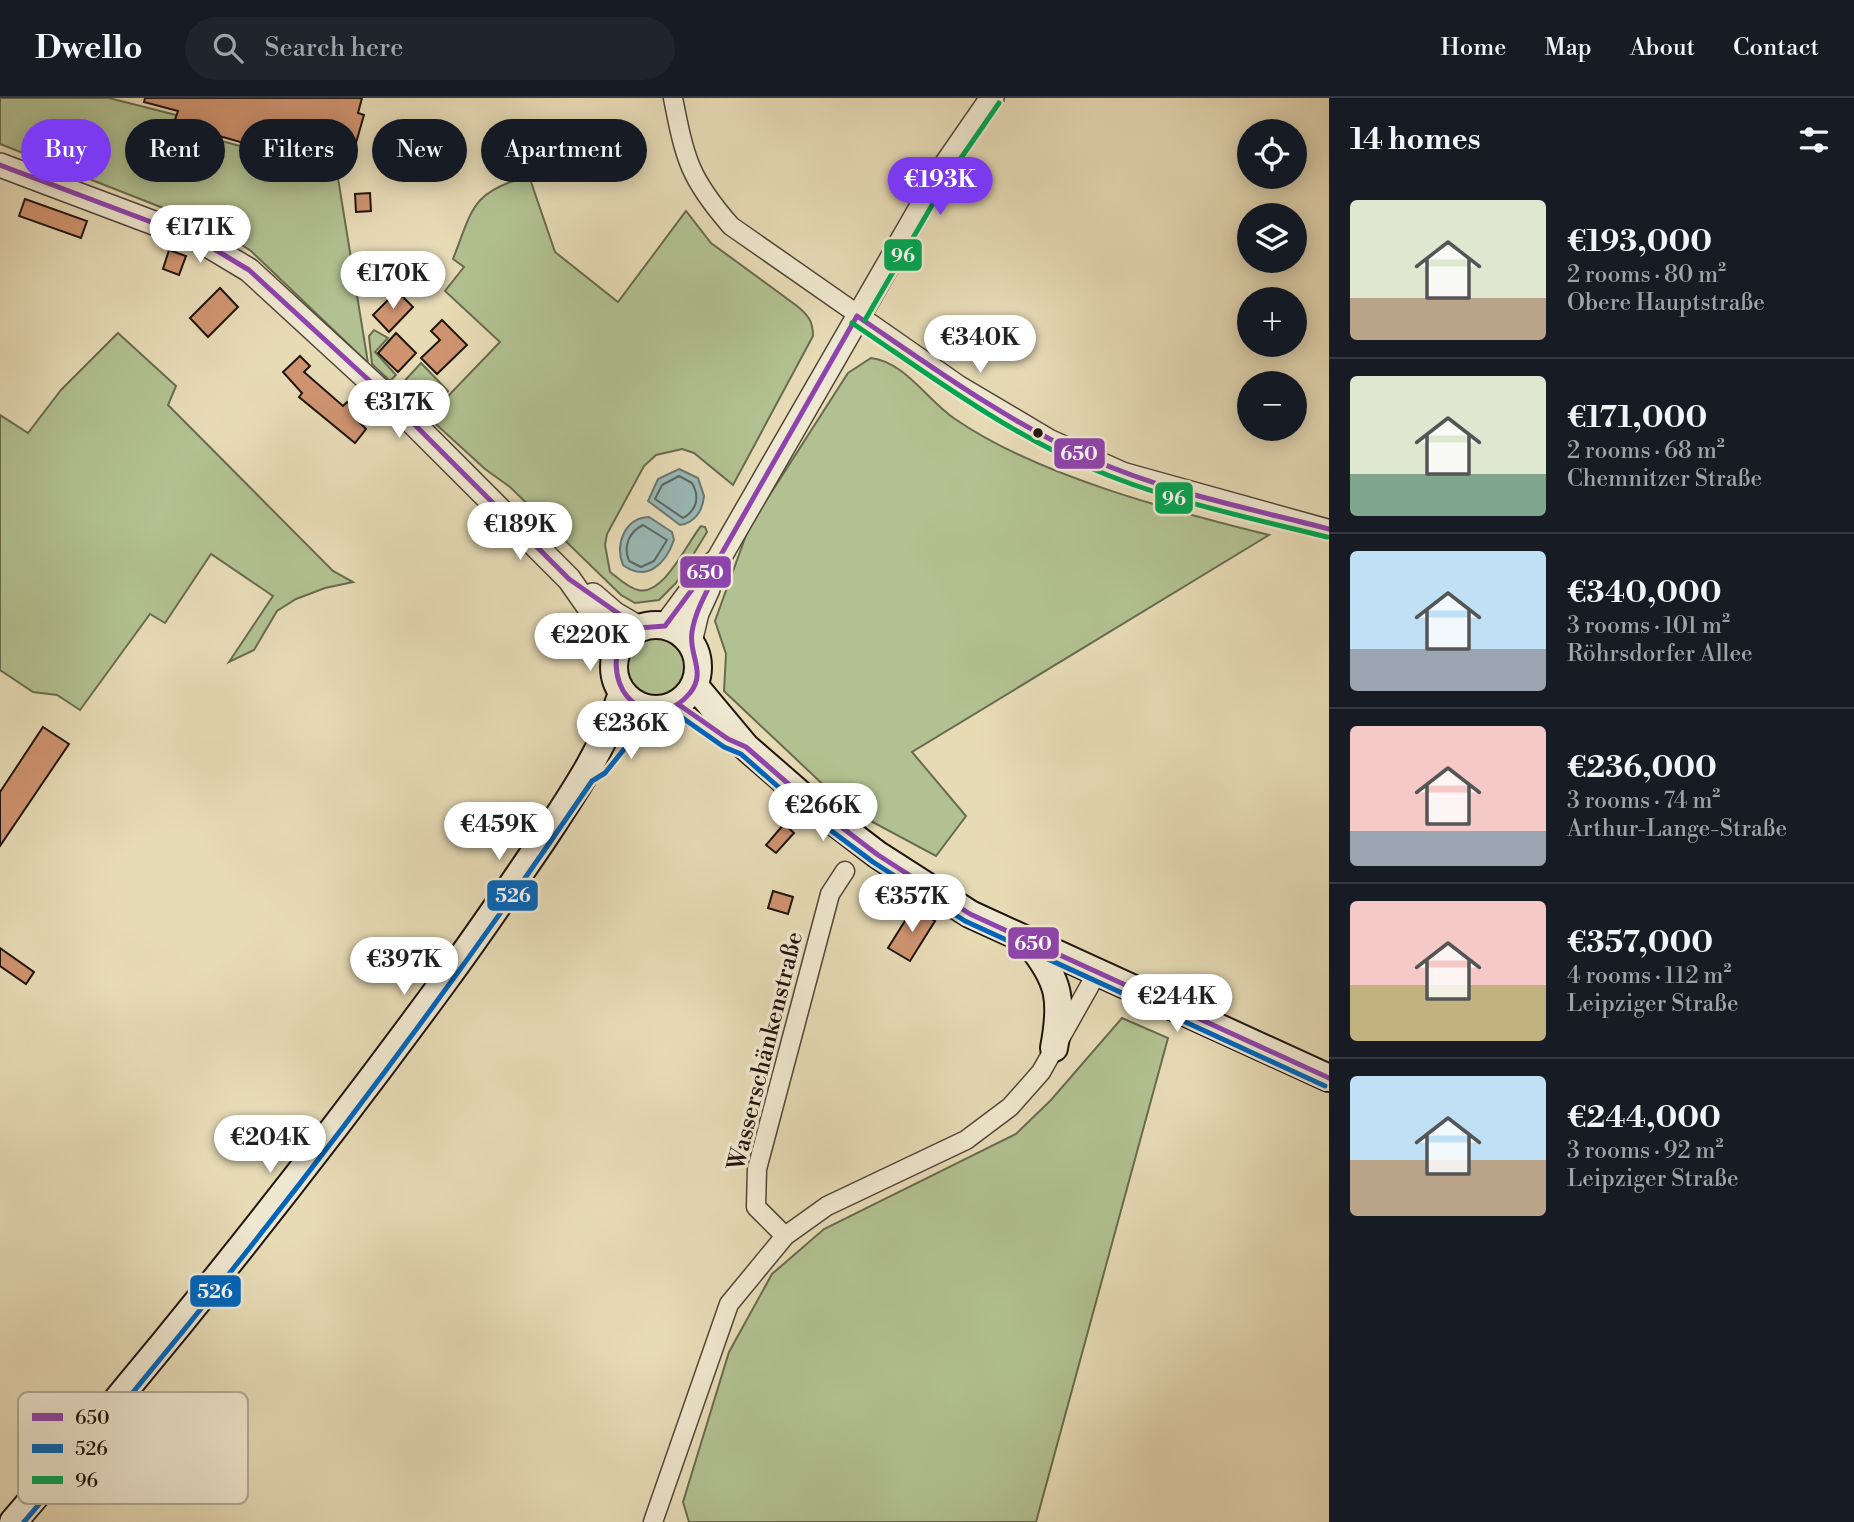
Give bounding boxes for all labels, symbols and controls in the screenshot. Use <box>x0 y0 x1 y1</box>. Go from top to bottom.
search box <box>185 17 675 80</box>
text: Dwello <box>35 28 143 69</box>
icon: search <box>209 29 247 67</box>
text: Search here <box>265 32 403 64</box>
text: Home <box>1441 33 1506 63</box>
text: Map <box>1544 33 1592 63</box>
text: About <box>1630 33 1695 63</box>
text: Contact <box>1733 33 1819 63</box>
chip: Buy <box>21 119 111 182</box>
chip: Rent <box>125 119 225 182</box>
chip: Filters <box>239 119 358 182</box>
chip: New <box>372 119 467 182</box>
chip: Apartment <box>481 119 647 182</box>
map controls <box>1237 119 1307 441</box>
button: locate <box>1237 119 1307 189</box>
text: 14 homes <box>1350 121 1481 159</box>
icon: filters <box>1795 121 1833 159</box>
pin: €193K <box>891 158 989 217</box>
text: €193K <box>904 166 976 194</box>
button: layers <box>1237 203 1307 273</box>
pin: €171K <box>151 206 249 265</box>
text: €171K <box>166 214 234 242</box>
text: €193,000 <box>1567 223 1712 261</box>
icon: home <box>1406 228 1490 312</box>
line badge: 96 <box>883 238 923 272</box>
text: 96 <box>891 244 915 268</box>
pin: €170K <box>344 252 442 311</box>
text: €170K <box>357 260 429 288</box>
text: 2 rooms · 80 m² <box>1567 261 1726 289</box>
button: + <box>1237 287 1307 357</box>
text: Obere Hauptstraße <box>1567 289 1765 317</box>
pin: €340K <box>931 316 1029 375</box>
text: €340K <box>940 324 1020 352</box>
button: − <box>1237 371 1307 441</box>
pin: €317K <box>350 380 448 440</box>
text: €317K <box>364 389 434 417</box>
text: €171,000 <box>1567 399 1707 437</box>
icon: home <box>1406 404 1490 488</box>
unlabelled marker <box>1031 426 1045 440</box>
line badge: 650 <box>1053 437 1106 470</box>
text: 2 rooms · 68 m² <box>1567 437 1725 465</box>
text: 650 <box>1060 442 1098 466</box>
text: Chemnitzer Straße <box>1567 465 1762 493</box>
line badge: 96 <box>1154 481 1194 515</box>
text: 96 <box>1162 487 1186 511</box>
pin: €189K <box>471 503 569 562</box>
text: €189K <box>483 511 557 539</box>
line badge: 650 <box>679 555 732 589</box>
text: 650 <box>686 561 724 585</box>
text: €340,000 <box>1567 574 1722 612</box>
icon: home <box>1406 579 1490 663</box>
text: 3 rooms · 101 m² <box>1567 612 1730 640</box>
pin: €220K <box>541 614 639 673</box>
text: €220K <box>550 622 630 650</box>
text: Röhrsdorfer Allee <box>1567 640 1753 668</box>
pin: €236K <box>582 702 680 761</box>
text: €236K <box>593 710 669 738</box>
text: €236,000 <box>1567 749 1717 787</box>
icon: home <box>1406 754 1490 838</box>
pin: €266K <box>774 784 872 843</box>
text: 3 rooms · 74 m² <box>1567 787 1720 815</box>
text: €266K <box>785 792 861 820</box>
pin: €459K <box>450 802 548 862</box>
text: €459K <box>460 811 538 839</box>
text: Arthur-Lange-Straße <box>1567 815 1787 843</box>
pin: €357K <box>863 874 961 934</box>
line badge: 526 <box>486 879 539 912</box>
text: €357K <box>875 883 949 911</box>
text: 526 <box>495 884 531 908</box>
text: €357,000 <box>1567 924 1713 962</box>
line badge: 650 <box>1007 926 1060 960</box>
street label: Wasserschänkenstraße <box>722 929 810 1175</box>
icon: home <box>1406 929 1490 1013</box>
text: 650 <box>1014 932 1052 956</box>
pin: €397K <box>355 937 453 997</box>
text: €397K <box>366 946 442 974</box>
text: 4 rooms · 112 m² <box>1567 962 1732 990</box>
pin: €244K <box>1128 974 1226 1034</box>
text: €244K <box>1137 983 1217 1011</box>
text: Leipziger Straße <box>1567 990 1739 1018</box>
text: €244,000 <box>1567 1099 1721 1137</box>
icon: home <box>1406 1104 1490 1188</box>
pin: €204K <box>221 1116 319 1175</box>
text: €204K <box>230 1124 310 1152</box>
text: 3 rooms · 92 m² <box>1567 1137 1723 1165</box>
text: Leipziger Straße <box>1567 1165 1739 1193</box>
line badge: 526 <box>189 1274 242 1308</box>
text: 526 <box>197 1280 233 1304</box>
legend <box>18 1392 248 1504</box>
text: 650 <box>75 1406 110 1430</box>
text: 526 <box>75 1437 108 1461</box>
text: 96 <box>75 1469 98 1493</box>

